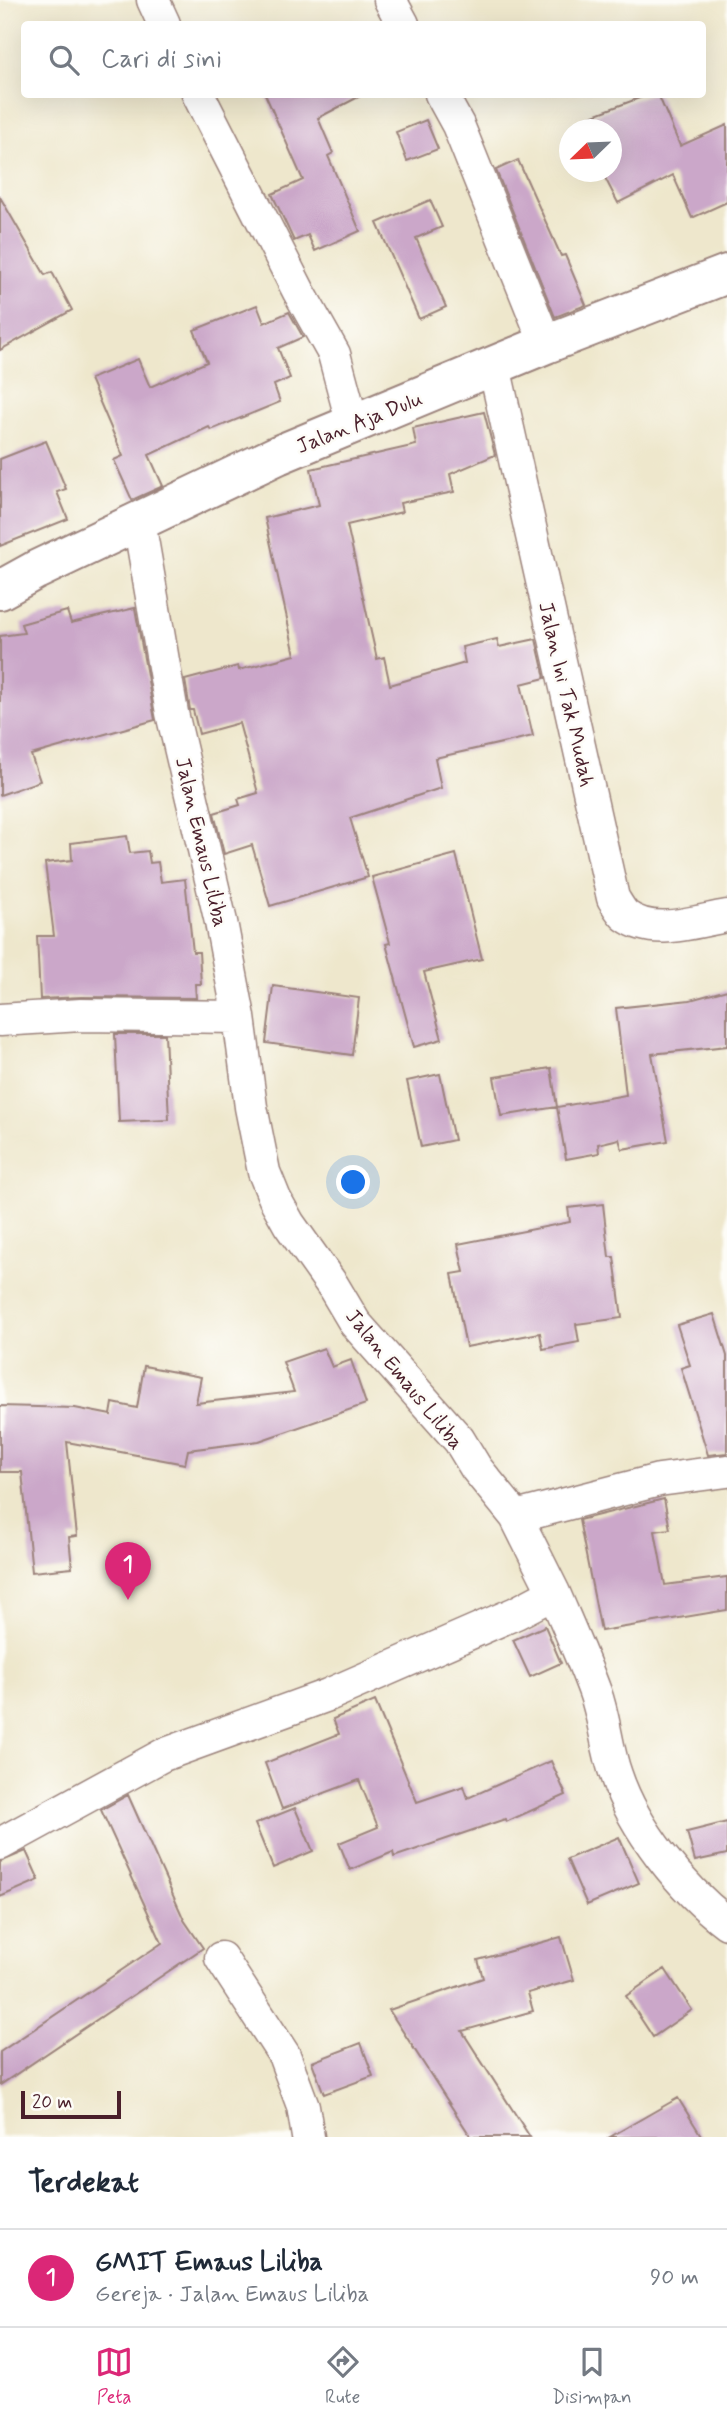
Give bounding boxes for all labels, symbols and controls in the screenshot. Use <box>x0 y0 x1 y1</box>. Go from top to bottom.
search box <box>21 21 706 98</box>
icon: search <box>45 41 83 79</box>
text: Cari di sini <box>101 43 222 77</box>
north arrow <box>559 119 622 182</box>
street label: Jalan Aja Dulu <box>292 385 427 461</box>
street label: Jalan Ini Tak Mudah <box>531 599 601 790</box>
street label: Jalan Emaus Liliba <box>168 755 234 930</box>
your location <box>336 1165 370 1199</box>
street label: Jalan Emaus Liliba <box>339 1303 470 1456</box>
pin: 1 <box>105 1542 151 1600</box>
scale bar <box>21 2088 121 2120</box>
text: 20 m <box>32 2090 72 2115</box>
text: Terdekat <box>28 2163 139 2202</box>
text: GMIT Emaus Liliba <box>95 2246 323 2280</box>
text: 1 <box>46 2263 56 2293</box>
text: 90 m <box>650 2263 699 2293</box>
text: Gereja · Jalan Emaus Liliba <box>95 2280 369 2310</box>
tab: Peta <box>95 2343 133 2410</box>
tab: Rute <box>324 2343 362 2410</box>
tab: Disimpan <box>552 2343 632 2410</box>

